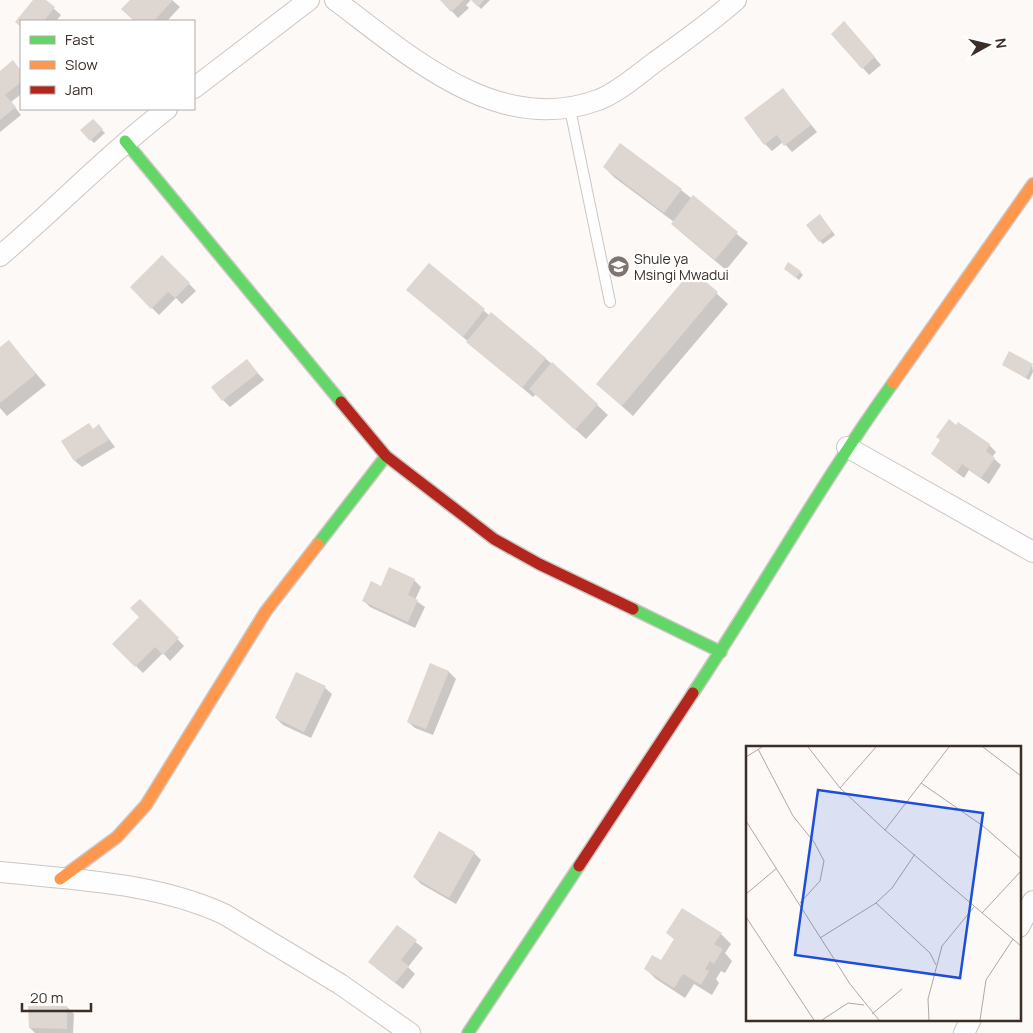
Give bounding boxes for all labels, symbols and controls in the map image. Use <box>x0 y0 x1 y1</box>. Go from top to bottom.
legend <box>20 20 195 110</box>
north arrow <box>963 20 1013 70</box>
text: Fast <box>65 29 94 50</box>
text: N <box>991 37 1011 49</box>
text: Slow <box>65 54 98 75</box>
text: Jam <box>65 79 93 100</box>
place label: Shule ya Msingi Mwadui <box>634 249 729 284</box>
school or university icon: Shule ya Msingi Mwadui <box>606 255 630 279</box>
inset map <box>746 746 1020 1020</box>
scale bar <box>22 980 91 1012</box>
text: 20 m <box>30 987 63 1008</box>

